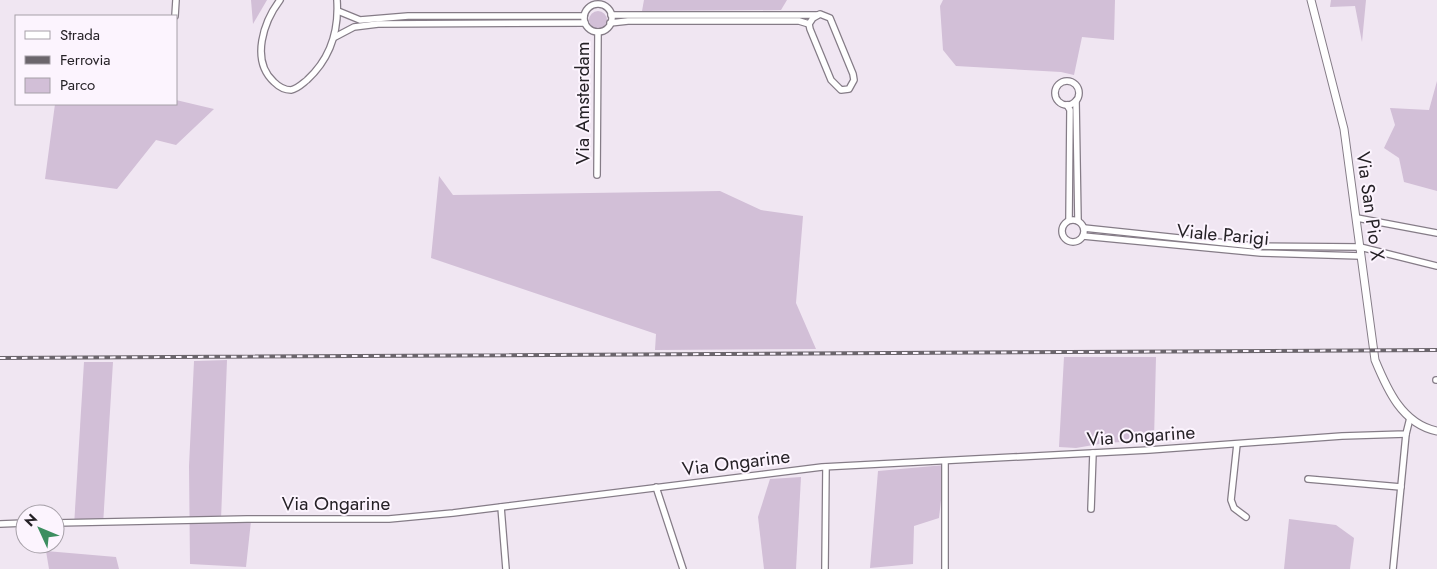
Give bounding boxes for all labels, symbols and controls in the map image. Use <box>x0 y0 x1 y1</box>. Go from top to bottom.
legend <box>15 15 178 105</box>
text: Strada <box>60 24 100 46</box>
street label: Via Amsterdam <box>569 42 596 165</box>
text: Ferrovia <box>60 49 111 71</box>
text: Parco <box>60 74 95 96</box>
street label: Via San Pio X <box>1350 150 1392 263</box>
street label: Viale Parigi <box>1176 217 1270 252</box>
street label: Via Ongarine <box>1086 418 1196 453</box>
street label: Via Ongarine <box>681 442 792 483</box>
street label: Via Ongarine <box>282 490 390 517</box>
north arrow <box>15 504 65 554</box>
text: N <box>20 509 42 531</box>

